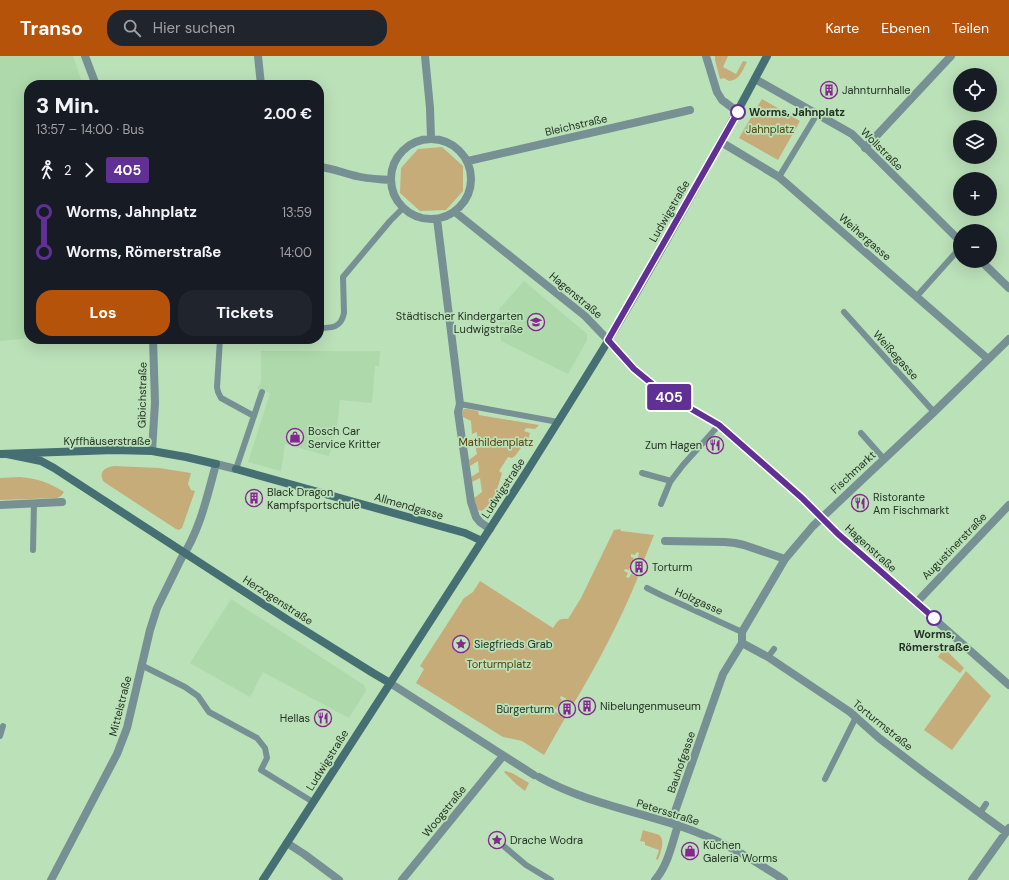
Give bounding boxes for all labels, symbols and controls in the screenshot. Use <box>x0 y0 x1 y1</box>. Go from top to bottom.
search box <box>107 10 387 46</box>
text: Transo <box>20 16 83 41</box>
icon: search <box>121 17 143 39</box>
text: Hier suchen <box>153 18 235 38</box>
text: Karte <box>825 19 859 37</box>
text: Ebenen <box>881 19 930 37</box>
text: Teilen <box>952 19 989 37</box>
map controls <box>953 68 997 268</box>
button: locate <box>953 68 997 112</box>
building icon: Jahnturnhalle <box>819 80 839 100</box>
place label: Jahnturnhalle <box>842 83 911 97</box>
text: 3 Min. <box>36 91 99 120</box>
text: 2.00 € <box>264 104 312 124</box>
marker: Worms, Jahnplatz <box>730 104 746 120</box>
place label: Worms, Jahnplatz <box>749 105 845 119</box>
street label: Bleichstraße <box>543 111 609 139</box>
button: layers <box>953 120 997 164</box>
text: 13:57 – 14:00 · Bus <box>36 121 144 138</box>
park label: Jahnplatz <box>746 122 794 136</box>
street label: Wollstraße <box>858 125 906 173</box>
icon: walk <box>36 159 58 181</box>
icon: forward <box>78 159 100 181</box>
text: 405 <box>114 161 141 179</box>
text: 2 <box>64 162 72 179</box>
button: + <box>953 172 997 216</box>
street label: Ludwigstraße <box>646 178 692 244</box>
text: Worms, Jahnplatz <box>66 202 197 222</box>
text: 13:59 <box>282 204 312 221</box>
street label: Weihergasse <box>836 210 894 264</box>
button: − <box>953 224 997 268</box>
text: Worms, Römerstraße <box>66 242 221 262</box>
text: 14:00 <box>280 244 312 261</box>
street label: Hagenstraße <box>547 269 605 321</box>
button: Los <box>36 290 170 336</box>
button: Tickets <box>178 290 312 336</box>
place label: Städtischer Kindergarten Ludwigstraße <box>396 309 523 336</box>
school or university icon: Städtischer Kindergarten Ludwigstraße <box>526 312 546 332</box>
street label: Weißegasse <box>870 327 922 383</box>
street label: Gibichstraße <box>134 362 150 428</box>
line badge: 405 <box>646 384 692 410</box>
text: 405 <box>655 388 683 406</box>
place label: Bosch Car Service Kritter <box>308 424 381 451</box>
shop icon: Bosch Car Service Kritter <box>285 427 305 447</box>
street label: Kyffhäuserstraße <box>64 434 150 448</box>
park label: Mathildenplatz <box>459 435 533 449</box>
restaurant icon: Zum Hagen <box>705 435 725 455</box>
place label: Zum Hagen <box>645 438 702 452</box>
street label: Fischmarkt <box>828 448 878 496</box>
street label: Ludwigstraße <box>478 455 528 521</box>
place label: Black Dragon Kampfsportschule <box>267 485 360 512</box>
building icon: Black Dragon Kampfsportschule <box>244 488 264 508</box>
street label: Allmendgasse <box>373 490 445 522</box>
place label: Ristorante Am Fischmarkt <box>873 490 949 517</box>
restaurant icon: Ristorante Am Fischmarkt <box>850 493 870 513</box>
street label: Augustinerstraße <box>918 510 990 582</box>
street label: Hagenstraße <box>842 521 900 575</box>
building icon: Torturm <box>629 557 649 577</box>
place label: Torturm <box>652 560 692 574</box>
street label: Herzogenstraße <box>240 572 316 628</box>
street label: Holzgasse <box>673 584 725 618</box>
marker: Worms, Römerstraße <box>926 610 942 626</box>
place label: Worms, Römerstraße <box>899 627 970 654</box>
place icon: Siegfrieds Grab <box>451 634 471 654</box>
place label: Siegfrieds Grab <box>474 637 553 651</box>
park label: Torturmplatz <box>467 657 531 671</box>
street label: Mittelstraße <box>106 674 134 738</box>
building icon: Nibelungenmuseum <box>577 696 597 716</box>
street label: Torturmstraße <box>850 697 916 753</box>
building icon: Bürgerturm <box>557 699 577 719</box>
place label: Nibelungenmuseum <box>600 699 701 713</box>
place label: Bürgerturm <box>496 702 554 716</box>
restaurant icon: Hellas <box>313 708 333 728</box>
place label: Hellas <box>280 711 310 725</box>
street label: Ludwigstraße <box>303 727 351 793</box>
street label: Bauhofgasse <box>664 729 698 795</box>
street label: Woogstraße <box>419 782 469 840</box>
street label: Petersstraße <box>635 796 701 828</box>
place icon: Drache Wodra <box>487 830 507 850</box>
place label: Drache Wodra <box>510 833 583 847</box>
place label: Küchen Galeria Worms <box>703 838 778 865</box>
shop icon: Küchen Galeria Worms <box>680 841 700 861</box>

